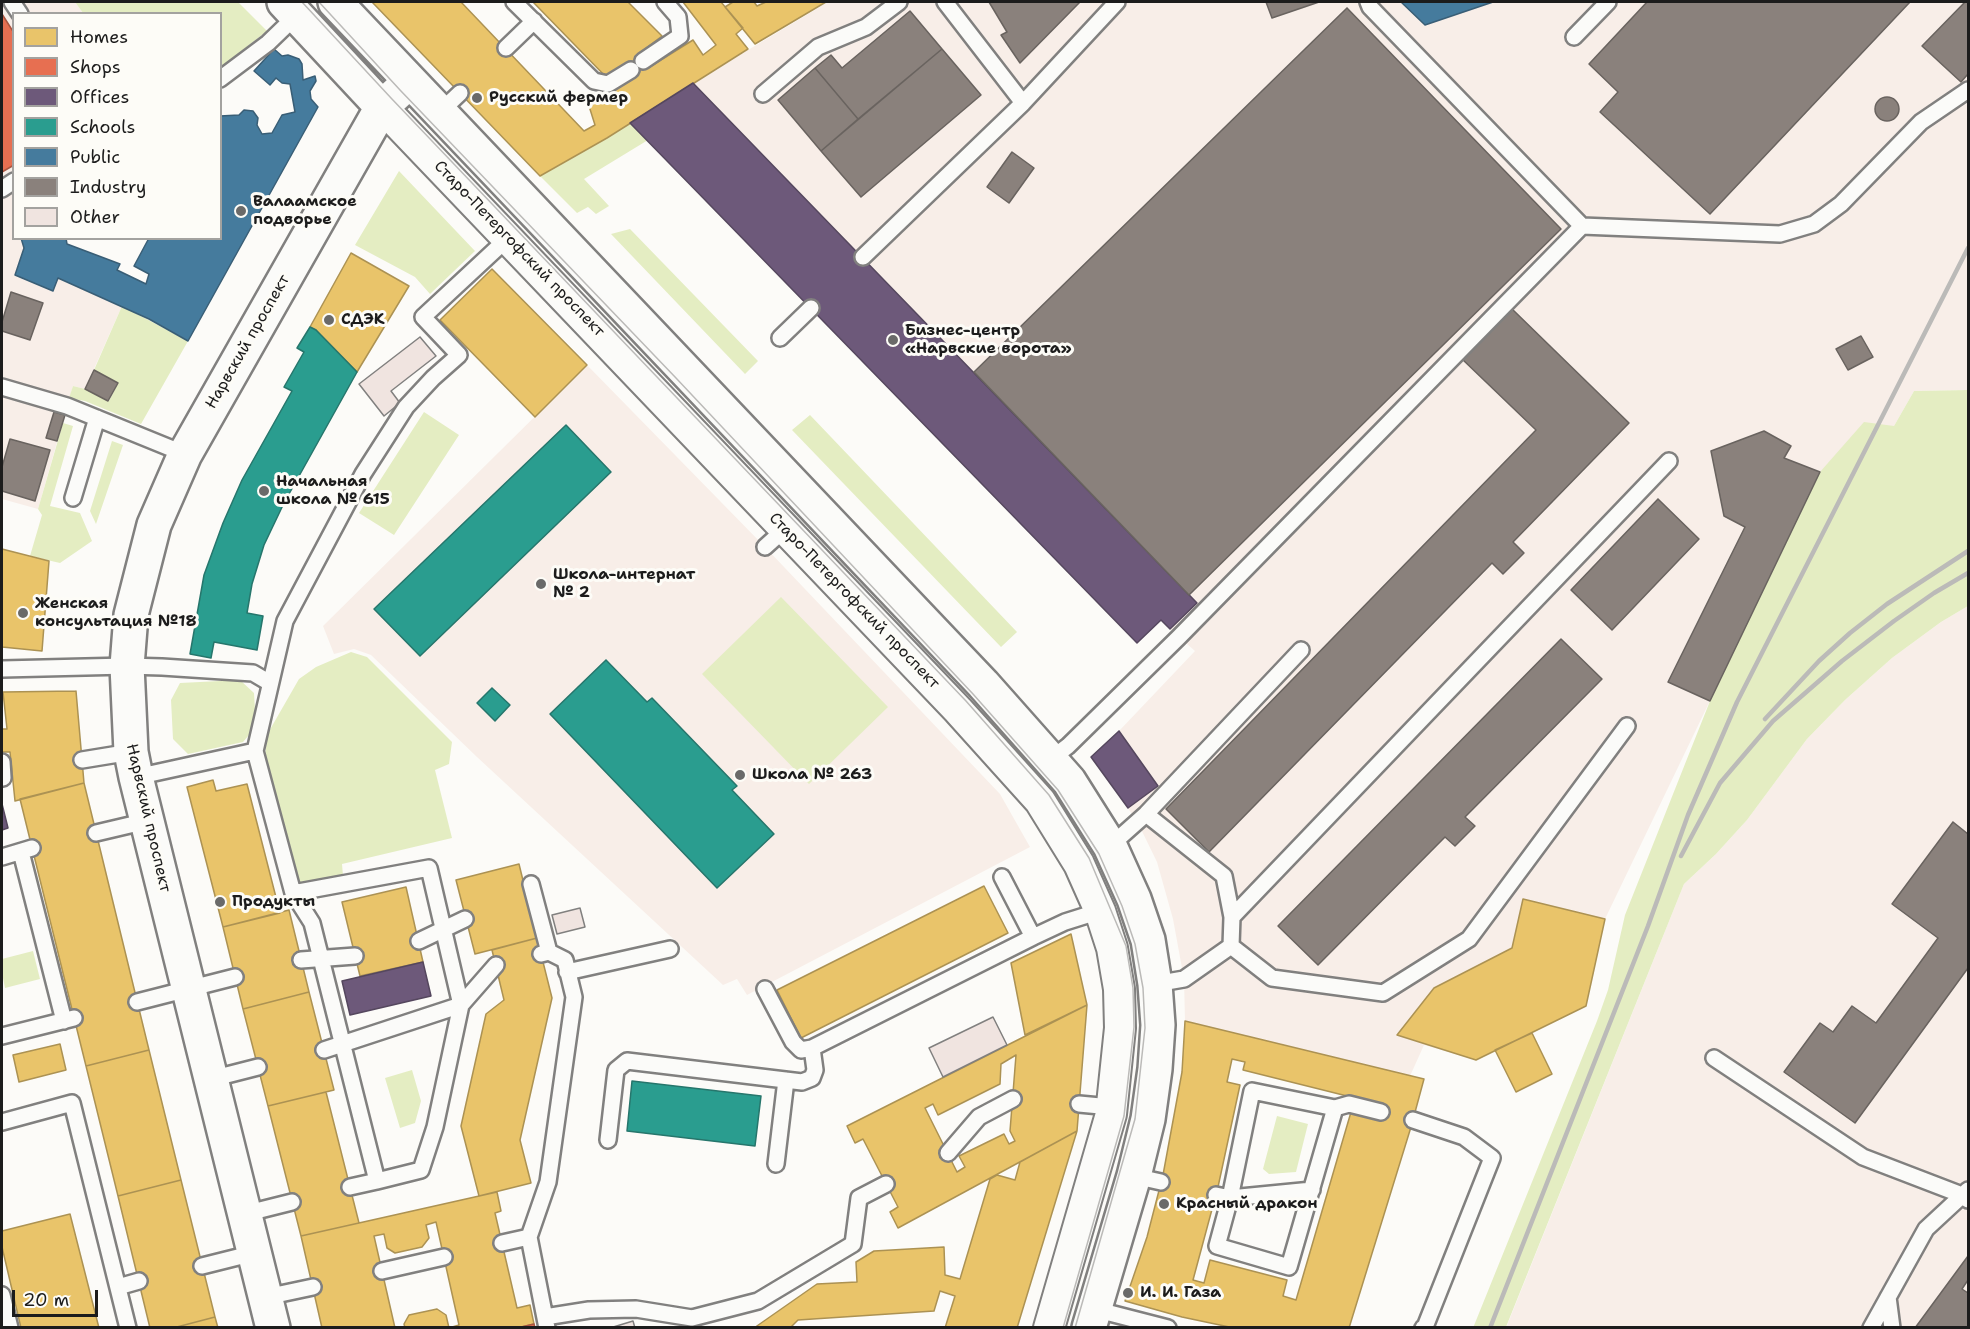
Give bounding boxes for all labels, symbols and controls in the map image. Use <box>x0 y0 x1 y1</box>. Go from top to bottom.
legend <box>12 12 222 240</box>
text: Homes <box>70 25 128 49</box>
text: Shops <box>70 55 121 79</box>
text: Offices <box>70 85 129 109</box>
place label: Русский фермер <box>489 88 628 108</box>
marker: Русский фермер <box>470 91 484 105</box>
text: Schools <box>70 115 136 139</box>
text: Public <box>70 145 120 169</box>
street label: Старо-Петергофский проспект <box>430 157 608 341</box>
text: Industry <box>70 175 146 199</box>
place label: Валаамское подворье <box>253 192 357 230</box>
marker: Валаамское подворье <box>234 204 248 218</box>
text: Other <box>70 205 120 229</box>
street label: Нарвский проспект <box>202 271 294 413</box>
place label: СДЭК <box>341 310 385 330</box>
marker: СДЭК <box>322 313 336 327</box>
place label: Бизнес-центр «Нарвские ворота» <box>905 321 1072 359</box>
marker: Бизнес-центр «Нарвские ворота» <box>886 333 900 347</box>
place label: Начальная школа № 615 <box>276 472 390 510</box>
marker: Начальная школа № 615 <box>257 484 271 498</box>
street label: Старо-Петергофский проспект <box>765 509 943 693</box>
place label: Школа-интернат № 2 <box>553 565 695 603</box>
marker: Школа-интернат № 2 <box>534 577 548 591</box>
place label: Женская консультация №18 <box>35 594 197 632</box>
marker: Женская консультация №18 <box>16 606 30 620</box>
street label: Нарвский проспект <box>122 742 174 894</box>
place label: Школа № 263 <box>752 765 872 785</box>
marker: Школа № 263 <box>733 768 747 782</box>
place label: Продукты <box>232 892 315 912</box>
marker: Продукты <box>213 895 227 909</box>
place label: Красный дракон <box>1176 1194 1318 1214</box>
marker: Красный дракон <box>1157 1197 1171 1211</box>
scale bar <box>15 1278 100 1316</box>
place label: И. И. Газа <box>1140 1283 1221 1303</box>
marker: И. И. Газа <box>1121 1286 1135 1300</box>
text: 20 m <box>23 1288 69 1312</box>

